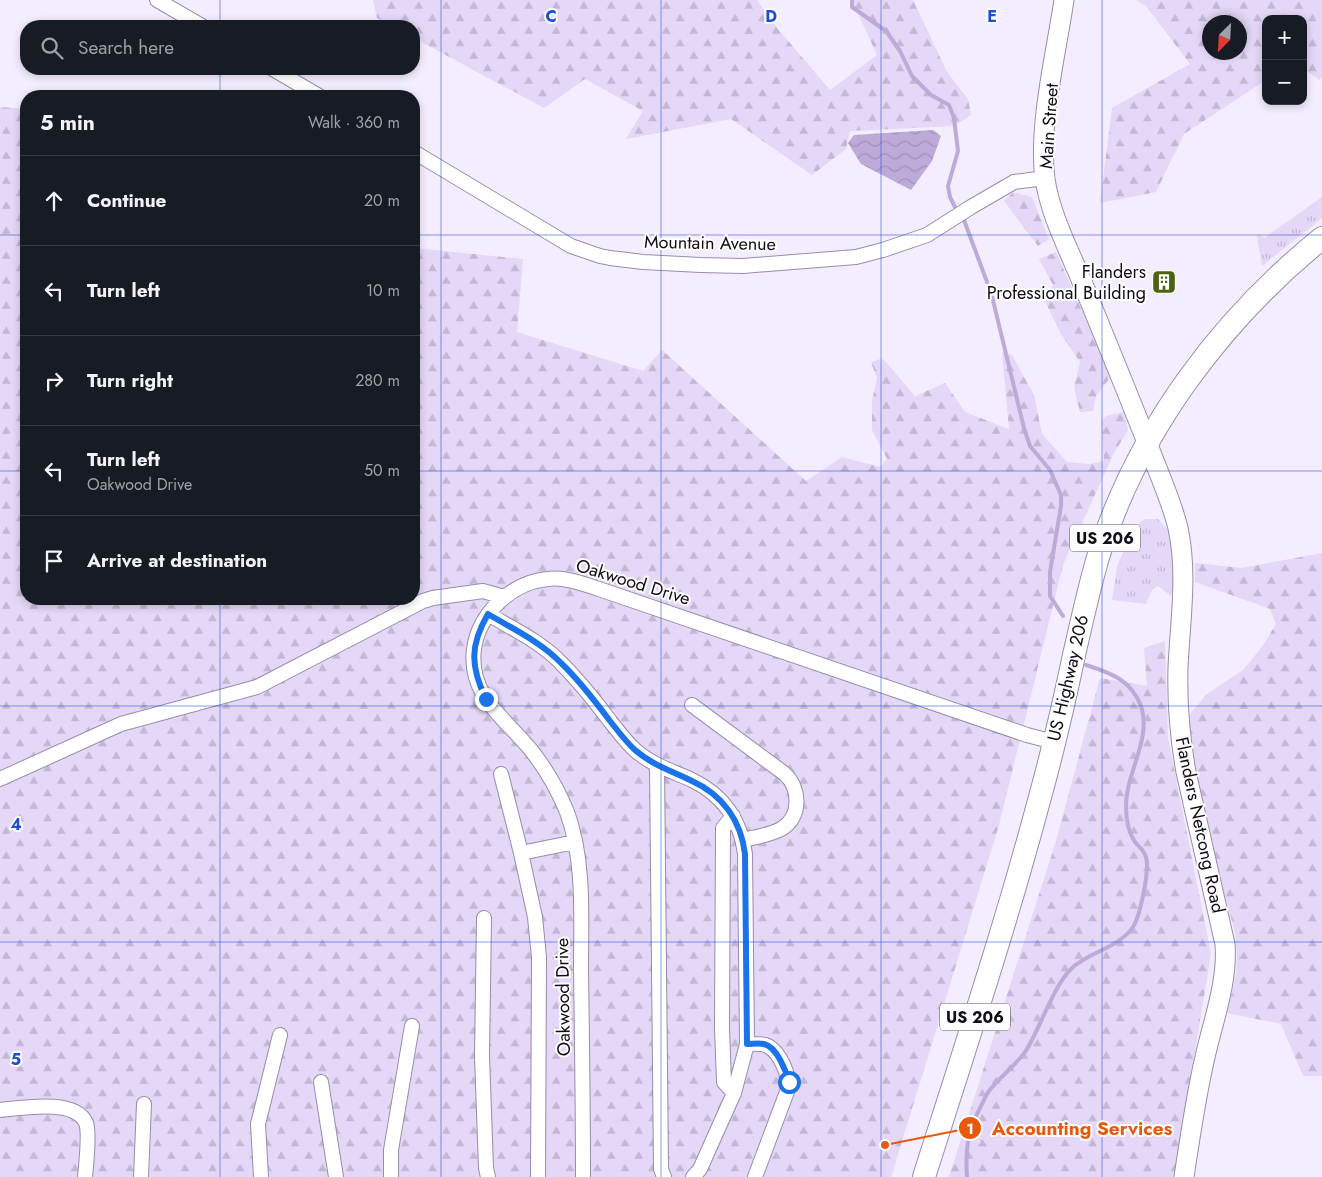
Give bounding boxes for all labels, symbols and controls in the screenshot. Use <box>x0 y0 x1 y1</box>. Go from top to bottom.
text: C <box>545 5 557 28</box>
text: D <box>765 5 777 28</box>
text: E <box>987 5 997 28</box>
north arrow <box>1202 15 1247 60</box>
map controls <box>1262 15 1307 105</box>
button: + <box>1262 15 1307 60</box>
search box <box>20 20 420 75</box>
icon: search <box>38 34 66 62</box>
text: Search here <box>78 34 174 61</box>
button: − <box>1262 60 1307 105</box>
street label: Main Street <box>1033 82 1065 170</box>
text: 5 min <box>40 108 95 138</box>
text: Walk · 360 m <box>308 111 400 134</box>
icon: ahead <box>40 187 68 215</box>
text: Continue <box>87 187 166 214</box>
text: 20 m <box>364 189 400 212</box>
street label: Mountain Avenue <box>644 229 776 257</box>
place label: Flanders Professional Building <box>987 259 1146 306</box>
building icon: Flanders Professional Building <box>1151 269 1177 295</box>
icon: left <box>40 277 68 305</box>
text: Turn left <box>87 277 160 304</box>
text: 10 m <box>366 279 400 302</box>
icon: right <box>40 367 68 395</box>
text: Turn right <box>87 367 173 394</box>
text: 280 m <box>355 369 400 392</box>
text: Turn left <box>87 446 160 473</box>
icon: left <box>40 457 68 485</box>
text: 50 m <box>364 459 400 482</box>
text: Oakwood Drive <box>87 473 192 496</box>
road number: US 206 <box>1070 524 1140 552</box>
icon: arrive <box>40 547 68 575</box>
text: Arrive at destination <box>87 547 267 574</box>
street label: Oakwood Drive <box>573 552 693 612</box>
street label: US Highway 206 <box>1041 612 1095 744</box>
route end <box>475 688 498 711</box>
street label: Flanders Netcong Road <box>1169 735 1231 915</box>
text: 4 <box>10 813 22 836</box>
street label: Oakwood Drive <box>549 938 577 1056</box>
road number: US 206 <box>940 1004 1010 1030</box>
text: 5 <box>11 1048 21 1071</box>
route start <box>778 1071 801 1094</box>
callout: Accounting Services <box>957 1111 1183 1145</box>
text: Accounting Services <box>991 1115 1173 1142</box>
text: 1 <box>966 1118 974 1140</box>

